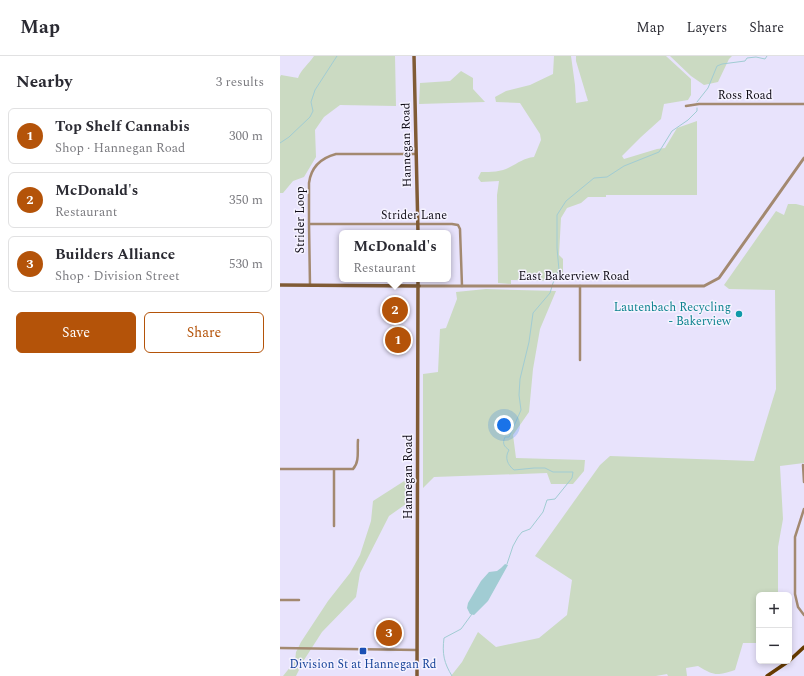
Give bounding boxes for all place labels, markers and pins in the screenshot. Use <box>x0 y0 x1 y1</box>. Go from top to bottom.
pin: 2 <box>382 295 408 325</box>
place label: Lautenbach Recycling - Bakerview <box>614 298 732 331</box>
marker: Lautenbach Recycling - Bakerview <box>734 309 744 319</box>
pin: 1 <box>385 325 411 355</box>
pin: 3 <box>376 618 402 648</box>
marker: Division St at Hannegan Rd <box>358 646 368 656</box>
place label: Division St at Hannegan Rd <box>289 655 437 674</box>

